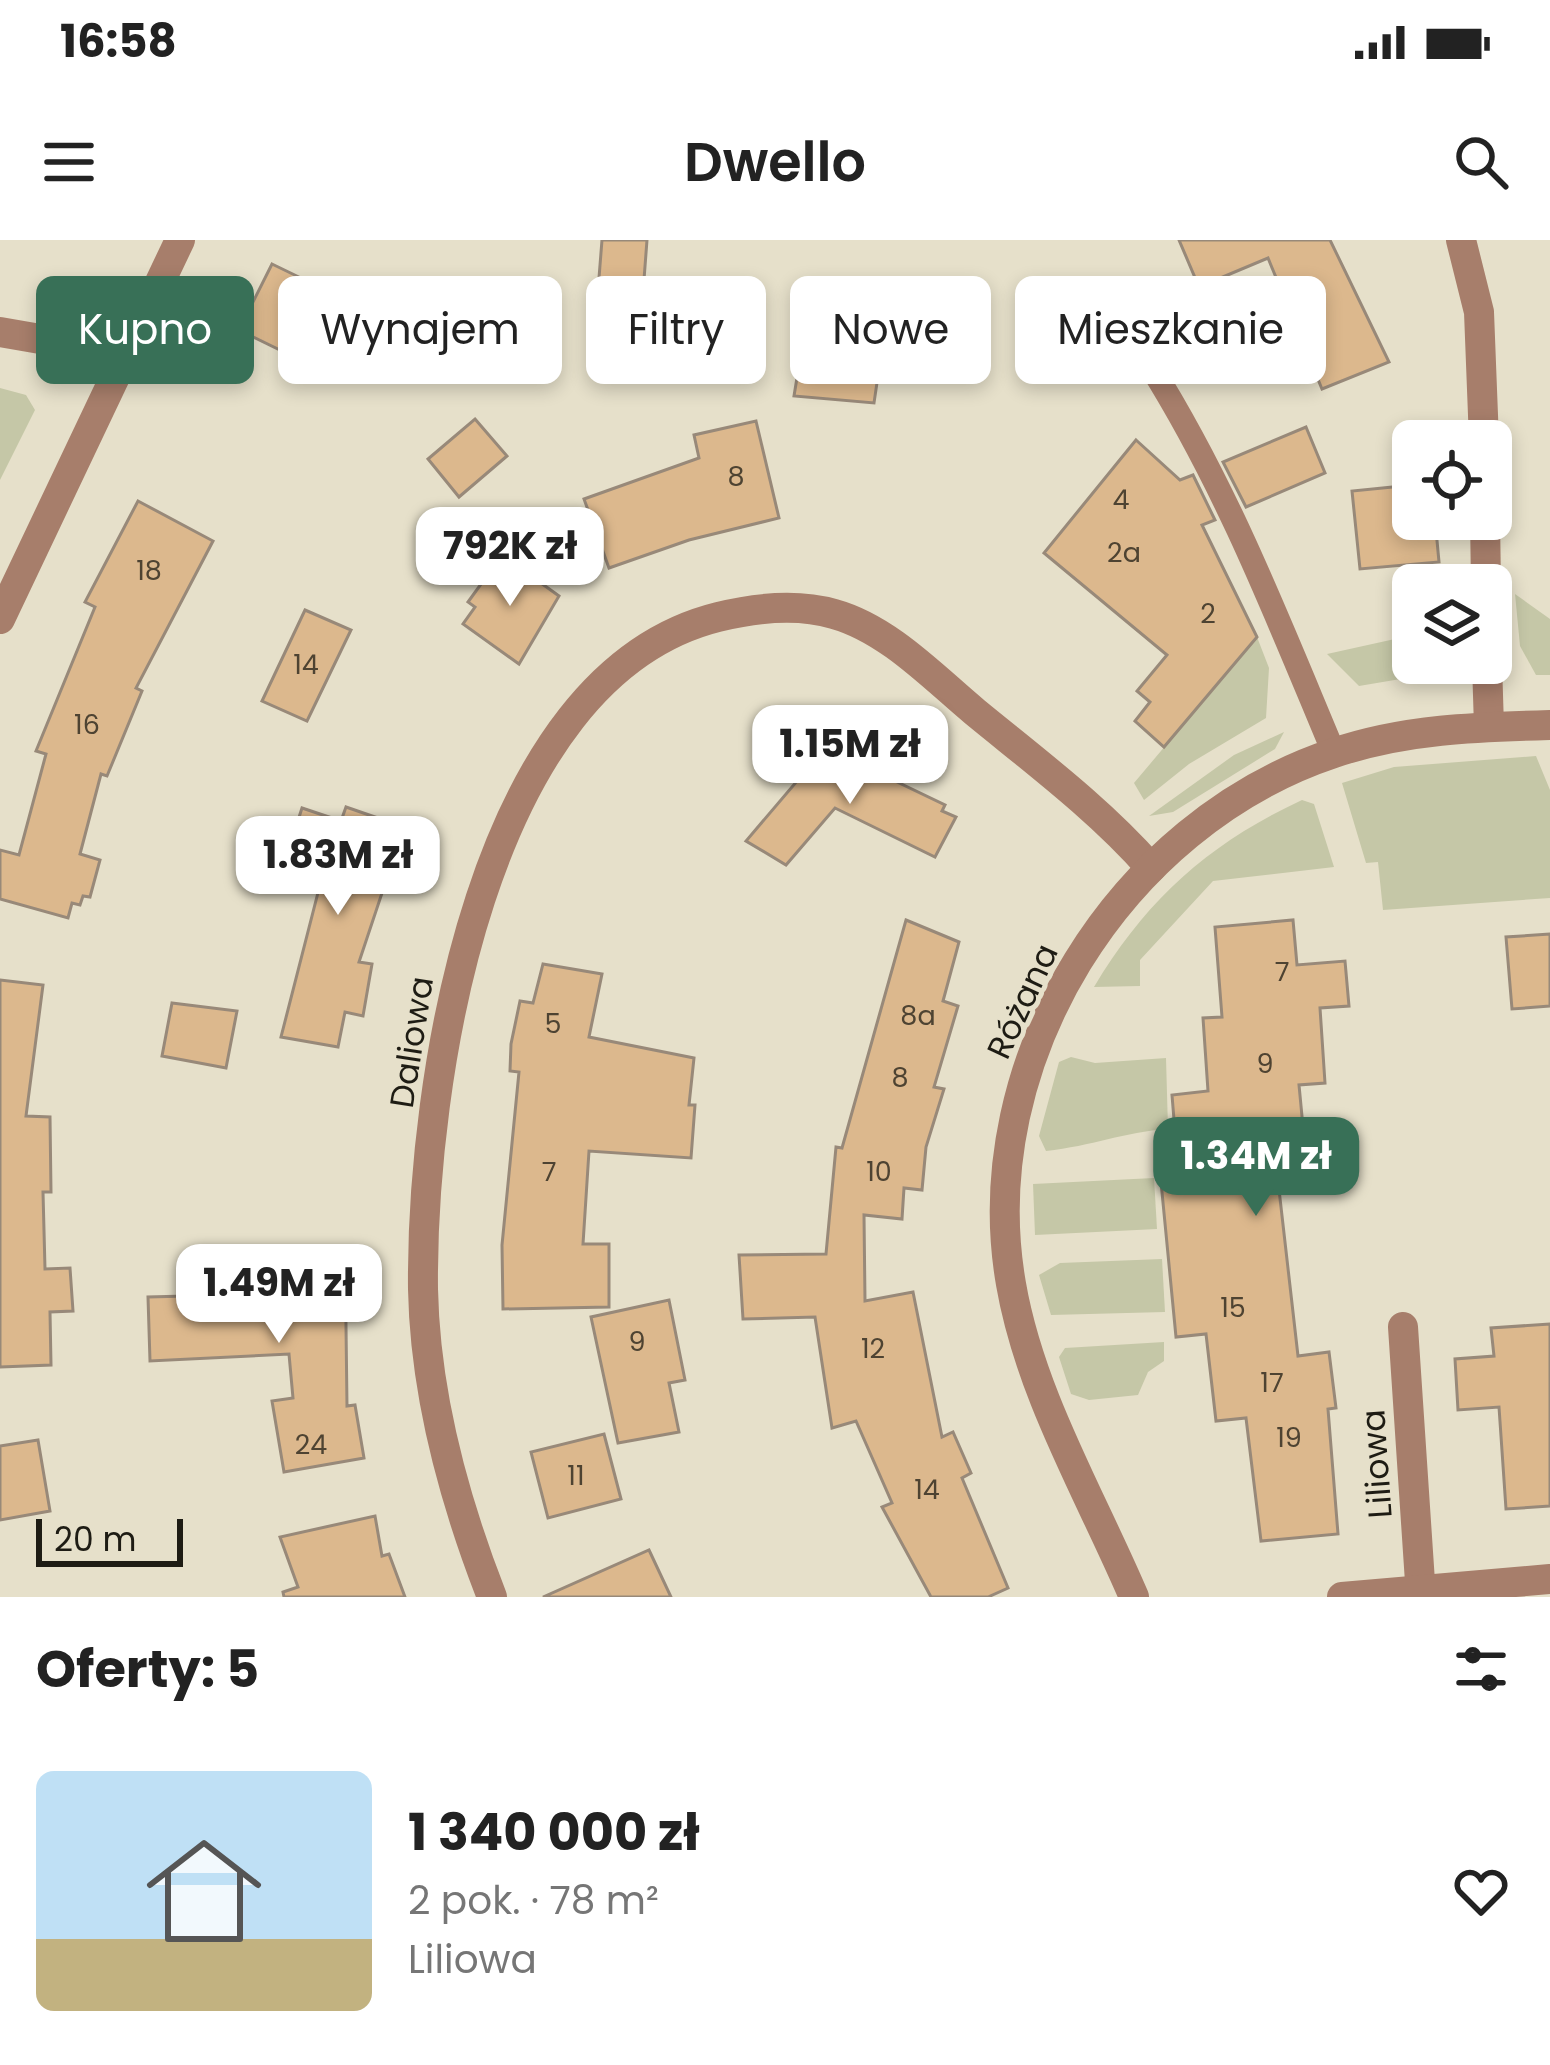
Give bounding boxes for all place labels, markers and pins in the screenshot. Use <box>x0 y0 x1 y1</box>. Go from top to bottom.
pin: 792K zł <box>399 507 621 609</box>
pin: 1.15M zł <box>726 705 974 807</box>
pin: 1.83M zł <box>214 816 462 918</box>
pin: 1.34M zł <box>1132 1117 1380 1219</box>
pin: 1.49M zł <box>155 1244 403 1346</box>

